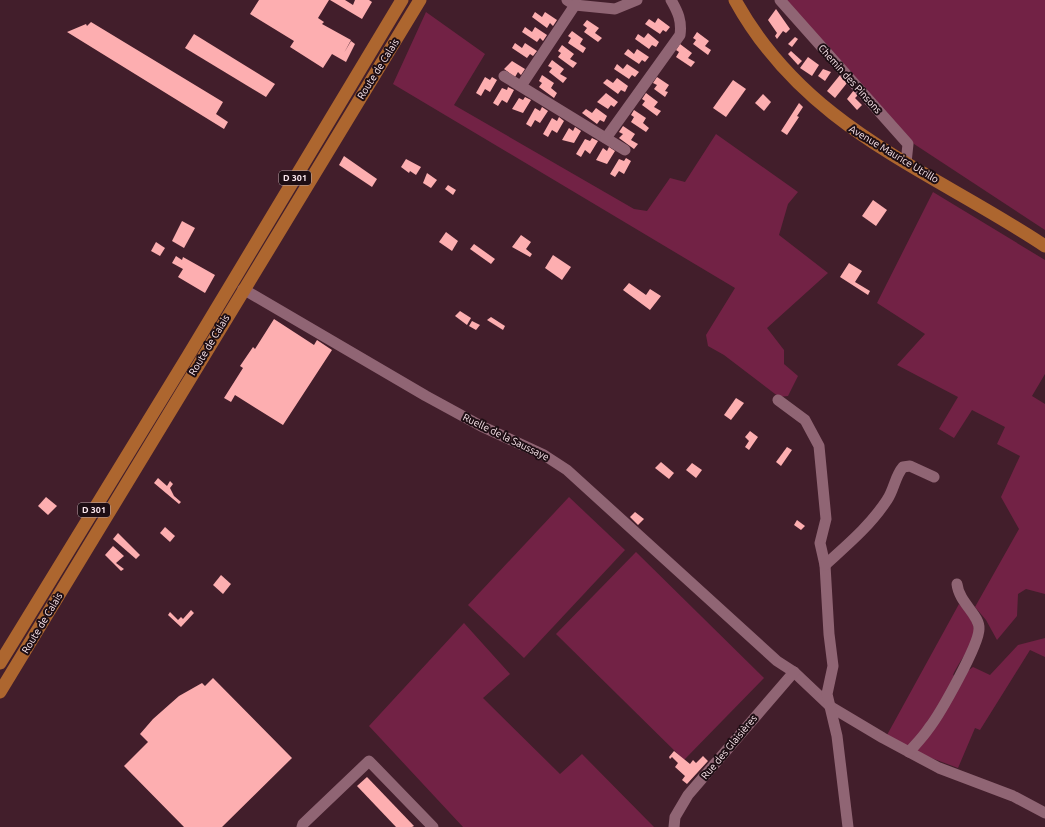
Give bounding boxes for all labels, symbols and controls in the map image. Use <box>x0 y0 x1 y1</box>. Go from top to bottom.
street label: Route de Calais <box>355 37 401 101</box>
street label: Chemin des Pinsons <box>816 42 884 116</box>
street label: Avenue Maurice Utrillo <box>847 123 941 185</box>
road number: D 301 <box>279 171 311 185</box>
street label: Route de Calais <box>187 313 231 377</box>
street label: Ruelle de la Saussaye <box>461 411 551 463</box>
road number: D 301 <box>78 503 110 517</box>
street label: Route de Calais <box>20 591 64 655</box>
street label: Rue des Glaisières <box>699 713 759 781</box>

